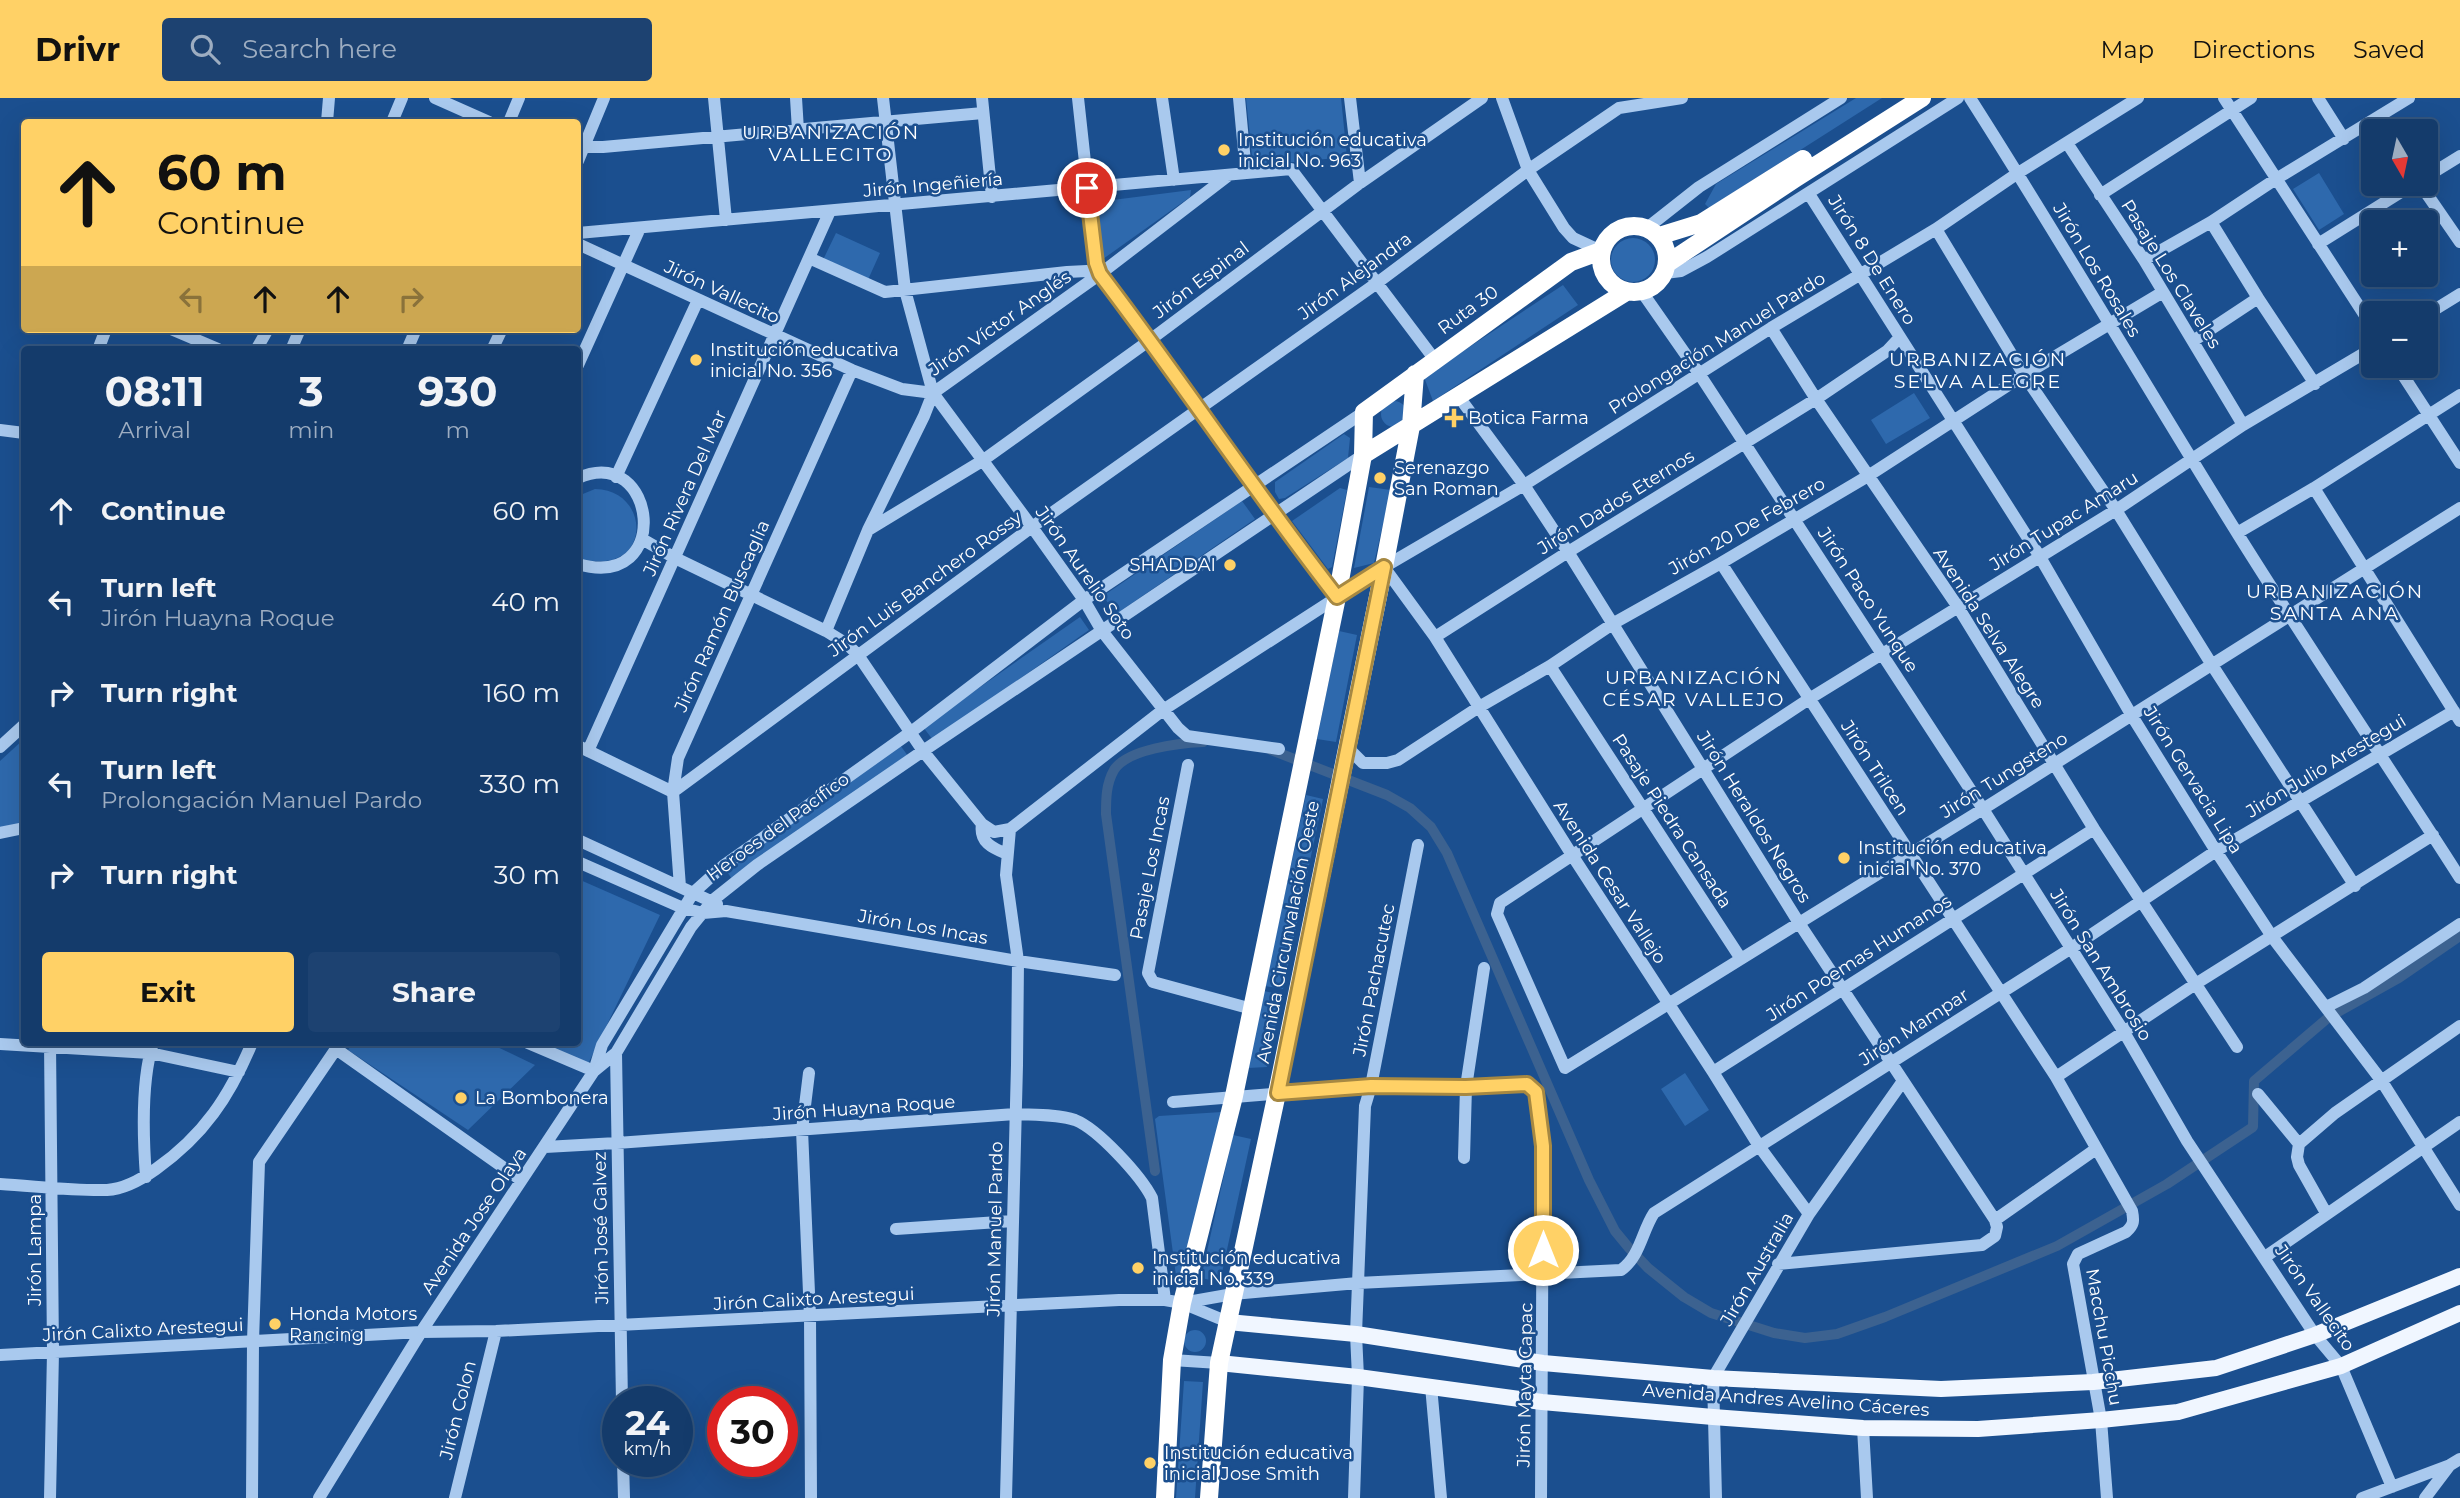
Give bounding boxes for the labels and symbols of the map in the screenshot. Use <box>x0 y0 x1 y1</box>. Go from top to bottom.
north arrow <box>2361 119 2438 196</box>
district label: URBANIZACIÓN VALLECITO <box>742 121 920 166</box>
place label: Institución educativa inicial No. 963 <box>1238 129 1427 172</box>
marker: Institución educativa inicial No. 963 <box>1216 142 1232 158</box>
pin <box>1057 158 1117 218</box>
street label: Jirón Ingeñiería <box>861 168 1004 202</box>
street label: Jirón 8 De Enero <box>1823 190 1921 329</box>
street label: Pasaje Los Claveles <box>2116 196 2226 353</box>
street label: Jirón Los Rosales <box>2048 198 2146 341</box>
street label: Jirón Alejandra <box>1293 228 1416 325</box>
street label: Jirón Espinal <box>1148 237 1253 324</box>
street label: Jirón Vallecito <box>660 255 783 328</box>
street label: Jirón Víctor Anglés <box>924 266 1075 381</box>
street label: Prolongación Manuel Pardo <box>1605 267 1829 419</box>
street label: Ruta 30 <box>1433 281 1503 339</box>
place label: Institución educativa inicial No. 356 <box>710 339 899 382</box>
district label: URBANIZACIÓN SELVA ALEGRE <box>1889 348 2067 393</box>
marker: Institución educativa inicial No. 356 <box>688 352 704 368</box>
street label: Jirón Rivera Del Mar <box>638 407 732 580</box>
place label: Botica Farma <box>1468 407 1589 429</box>
marker: Botica Farma <box>1446 410 1462 426</box>
street label: Jirón Dados Eternos <box>1533 445 1699 560</box>
place label: Serenazgo San Roman <box>1394 457 1499 500</box>
street label: Jirón Tupac Amaru <box>1985 466 2142 576</box>
marker: Serenazgo San Roman <box>1372 470 1388 486</box>
street label: Jirón 20 De Febrero <box>1664 472 1829 580</box>
street label: Jirón Aurelio Soto <box>1030 501 1139 644</box>
street label: Jirón Luis Banchero Rossy <box>823 506 1026 662</box>
street label: Jirón Ramón Buscaglia <box>669 517 774 716</box>
street label: Jirón Paco Yunque <box>1812 523 1923 677</box>
street label: Avenida Selva Alegre <box>1929 543 2049 713</box>
place label: SHADDAI <box>1129 554 1216 576</box>
marker: SHADDAI <box>1222 557 1238 573</box>
district label: URBANIZACIÓN SANTA ANA <box>2246 580 2424 625</box>
district label: URBANIZACIÓN CÉSAR VALLEJO <box>1603 666 1785 711</box>
street label: Jirón Gervacia Lipa <box>2138 701 2247 858</box>
street label: Jirón Julio Arestegui <box>2241 710 2410 823</box>
street label: Jirón Trilcen <box>1836 716 1914 820</box>
street label: Jirón Heraldos Negros <box>1692 726 1816 907</box>
street label: Jirón Tungsteno <box>1936 727 2072 823</box>
street label: Pasaje Piedra Cansada <box>1607 730 1737 912</box>
street label: Heroes del Pacífico <box>702 768 854 886</box>
street label: Pasaje Los Incas <box>1125 794 1175 942</box>
street label: Avenida Cesar Vallejo <box>1549 796 1671 968</box>
street label: Avenida Circunvalación Oeste <box>1252 799 1324 1065</box>
place label: Institución educativa inicial No. 370 <box>1858 837 2047 880</box>
marker: Institución educativa inicial No. 370 <box>1836 850 1852 866</box>
street label: Jirón San Ambrosio <box>2045 884 2157 1045</box>
street label: Jirón Poemas Humanos <box>1762 890 1956 1027</box>
street label: Jirón Pachacutec <box>1348 902 1400 1059</box>
street label: Jirón Los Incas <box>855 905 990 949</box>
street label: Jirón Mampar <box>1854 983 1973 1071</box>
place label: La Bombonera <box>475 1087 609 1109</box>
marker: La Bombonera <box>453 1090 469 1106</box>
street label: Jirón Huayna Roque <box>771 1091 956 1125</box>
street label: Jirón Manuel Pardo <box>982 1141 1008 1318</box>
street label: Avenida Jose Olaya <box>417 1143 531 1299</box>
street label: Jirón José Galvez <box>589 1152 613 1305</box>
street label: Jirón Lampa <box>24 1194 46 1307</box>
street label: Jirón Australia <box>1715 1208 1798 1331</box>
position arrow <box>1506 1213 1580 1287</box>
street label: Jirón Vallecito <box>2270 1240 2360 1355</box>
place label: Institución educativa inicial No. 339 <box>1152 1247 1341 1290</box>
marker: Institución educativa inicial No. 339 <box>1130 1260 1146 1276</box>
street label: Macchu Picchu <box>2081 1267 2127 1407</box>
street label: Jirón Calixto Arestegui <box>712 1283 915 1315</box>
street label: Jirón Mayta Capac <box>1513 1302 1537 1469</box>
place label: Honda Motors Rancing <box>289 1303 418 1346</box>
street label: Jirón Calixto Arestegui <box>41 1314 244 1346</box>
marker: Honda Motors Rancing <box>267 1316 283 1332</box>
street label: Jirón Colon <box>435 1358 481 1463</box>
street label: Avenida Andres Avelino Cáceres <box>1642 1379 1930 1421</box>
speed limit sign: 30 <box>707 1386 798 1477</box>
place label: Institución educativa inicial Jose Smith <box>1164 1442 1353 1485</box>
marker: Institución educativa inicial Jose Smith <box>1142 1455 1158 1471</box>

